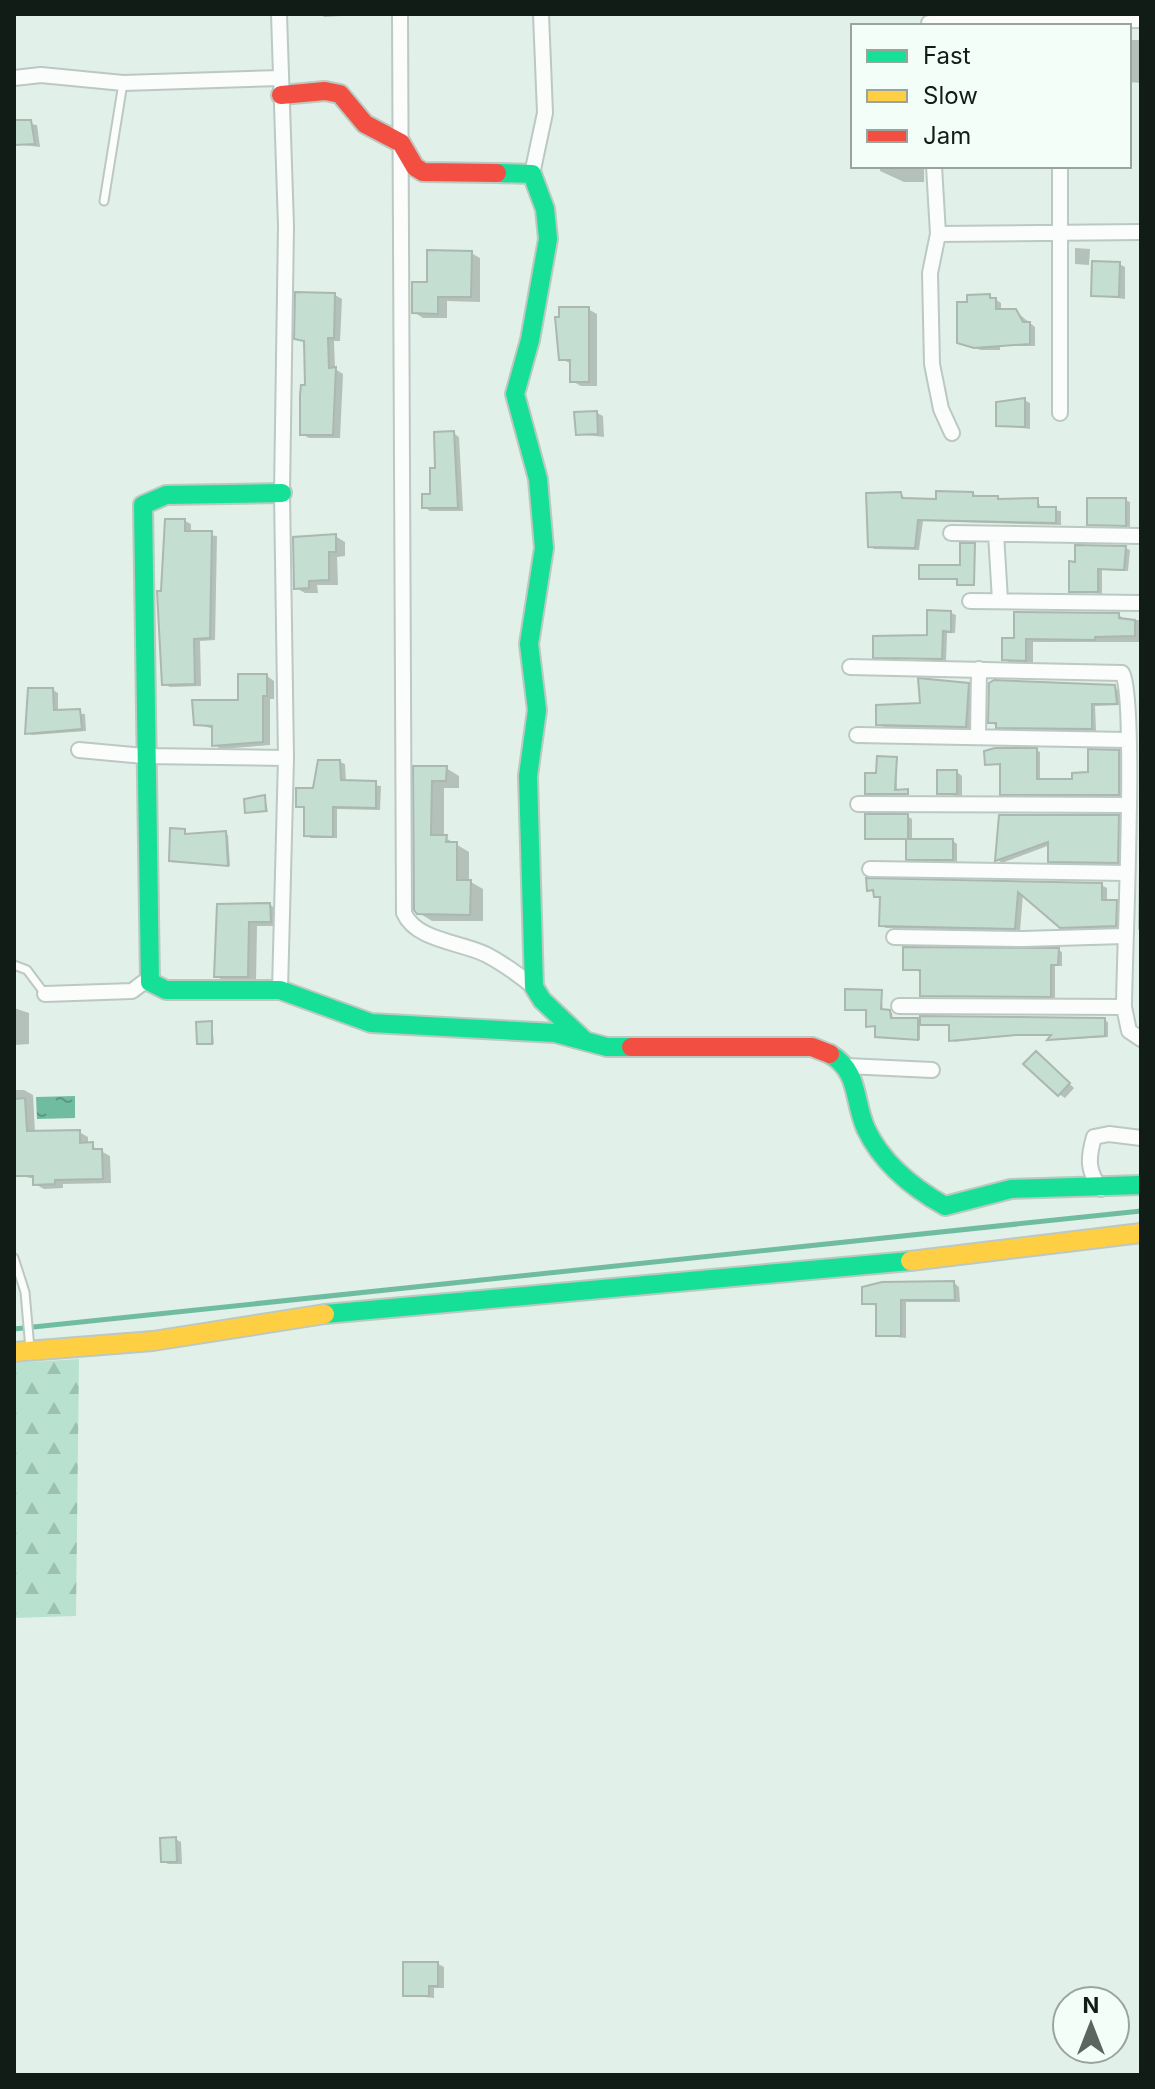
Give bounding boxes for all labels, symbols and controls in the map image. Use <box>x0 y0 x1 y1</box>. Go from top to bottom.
legend <box>851 24 1131 168</box>
text: Fast <box>923 41 971 70</box>
text: Slow <box>923 81 978 110</box>
text: Jam <box>923 121 971 150</box>
north arrow <box>1051 1985 1131 2065</box>
text: N <box>1083 1992 1099 2018</box>

